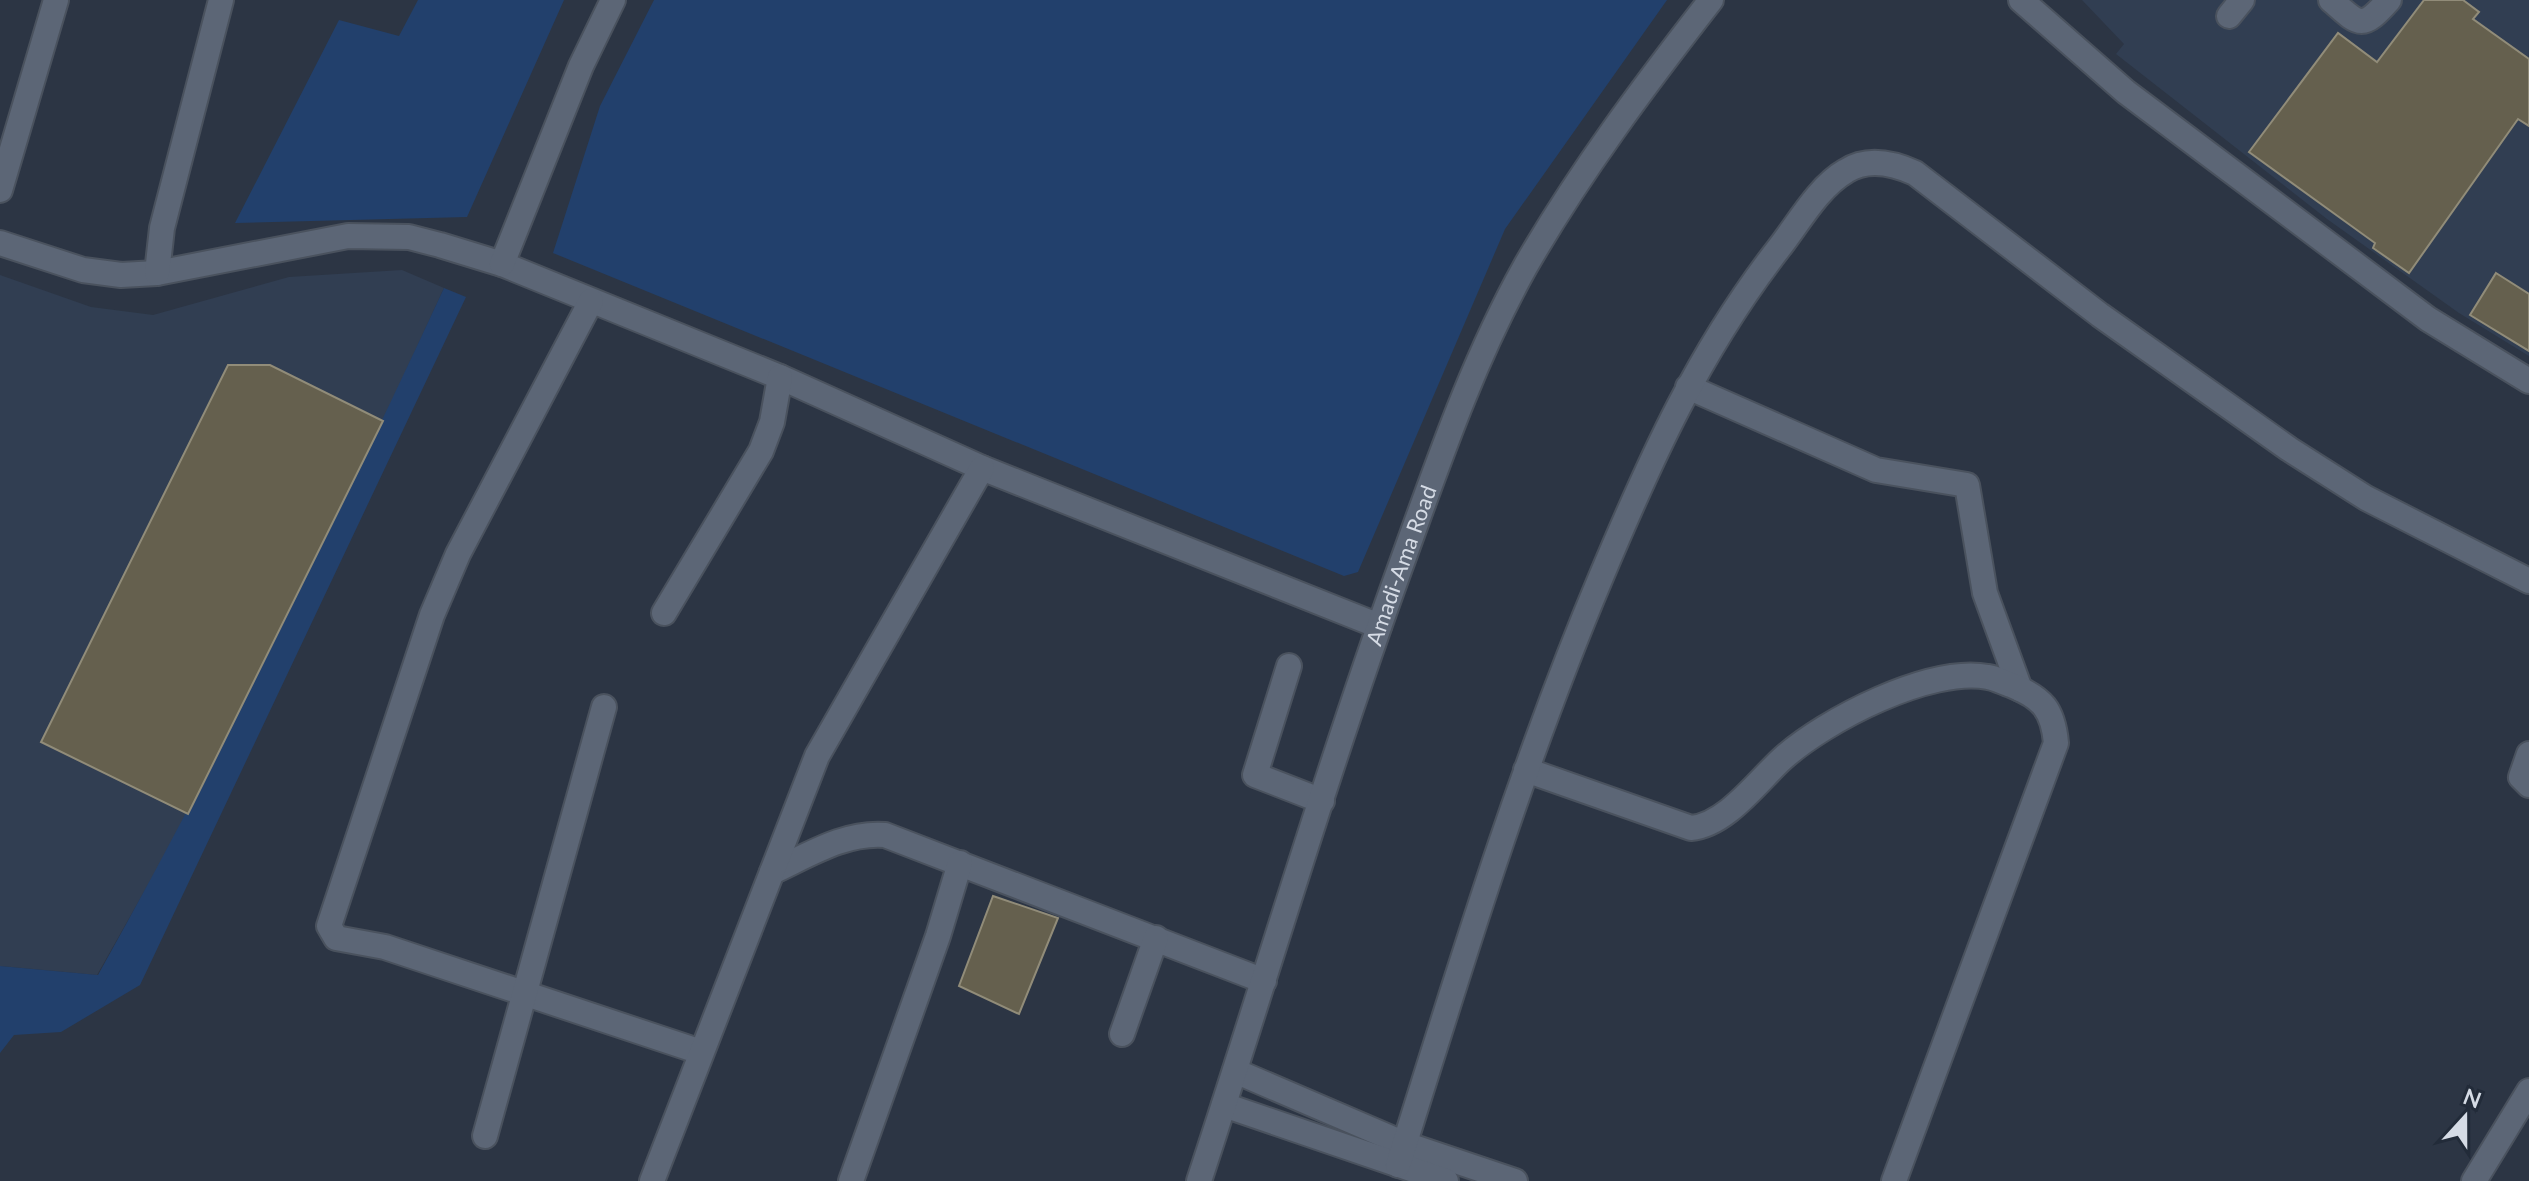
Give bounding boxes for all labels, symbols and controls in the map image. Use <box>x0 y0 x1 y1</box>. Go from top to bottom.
street label: Amadi-Ama Road <box>1360 481 1442 649</box>
north arrow <box>2425 1077 2505 1157</box>
text: N <box>2460 1082 2485 1114</box>

